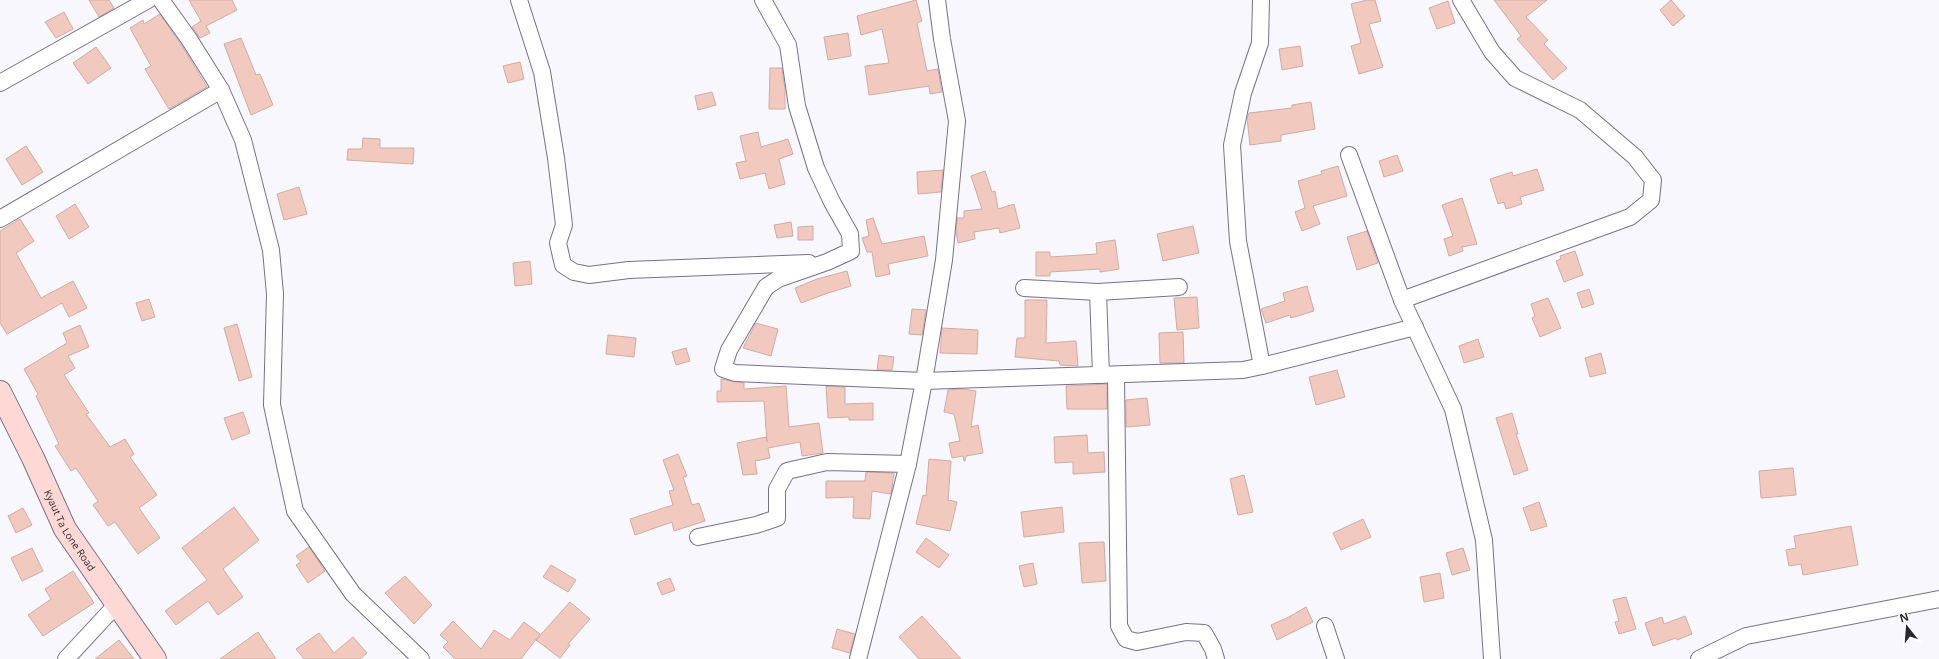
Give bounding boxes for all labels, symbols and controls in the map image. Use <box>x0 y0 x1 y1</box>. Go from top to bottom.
street label: Kyaut Ta Lone Road <box>41 487 99 574</box>
north arrow <box>1887 607 1927 647</box>
text: N <box>1897 608 1910 625</box>

